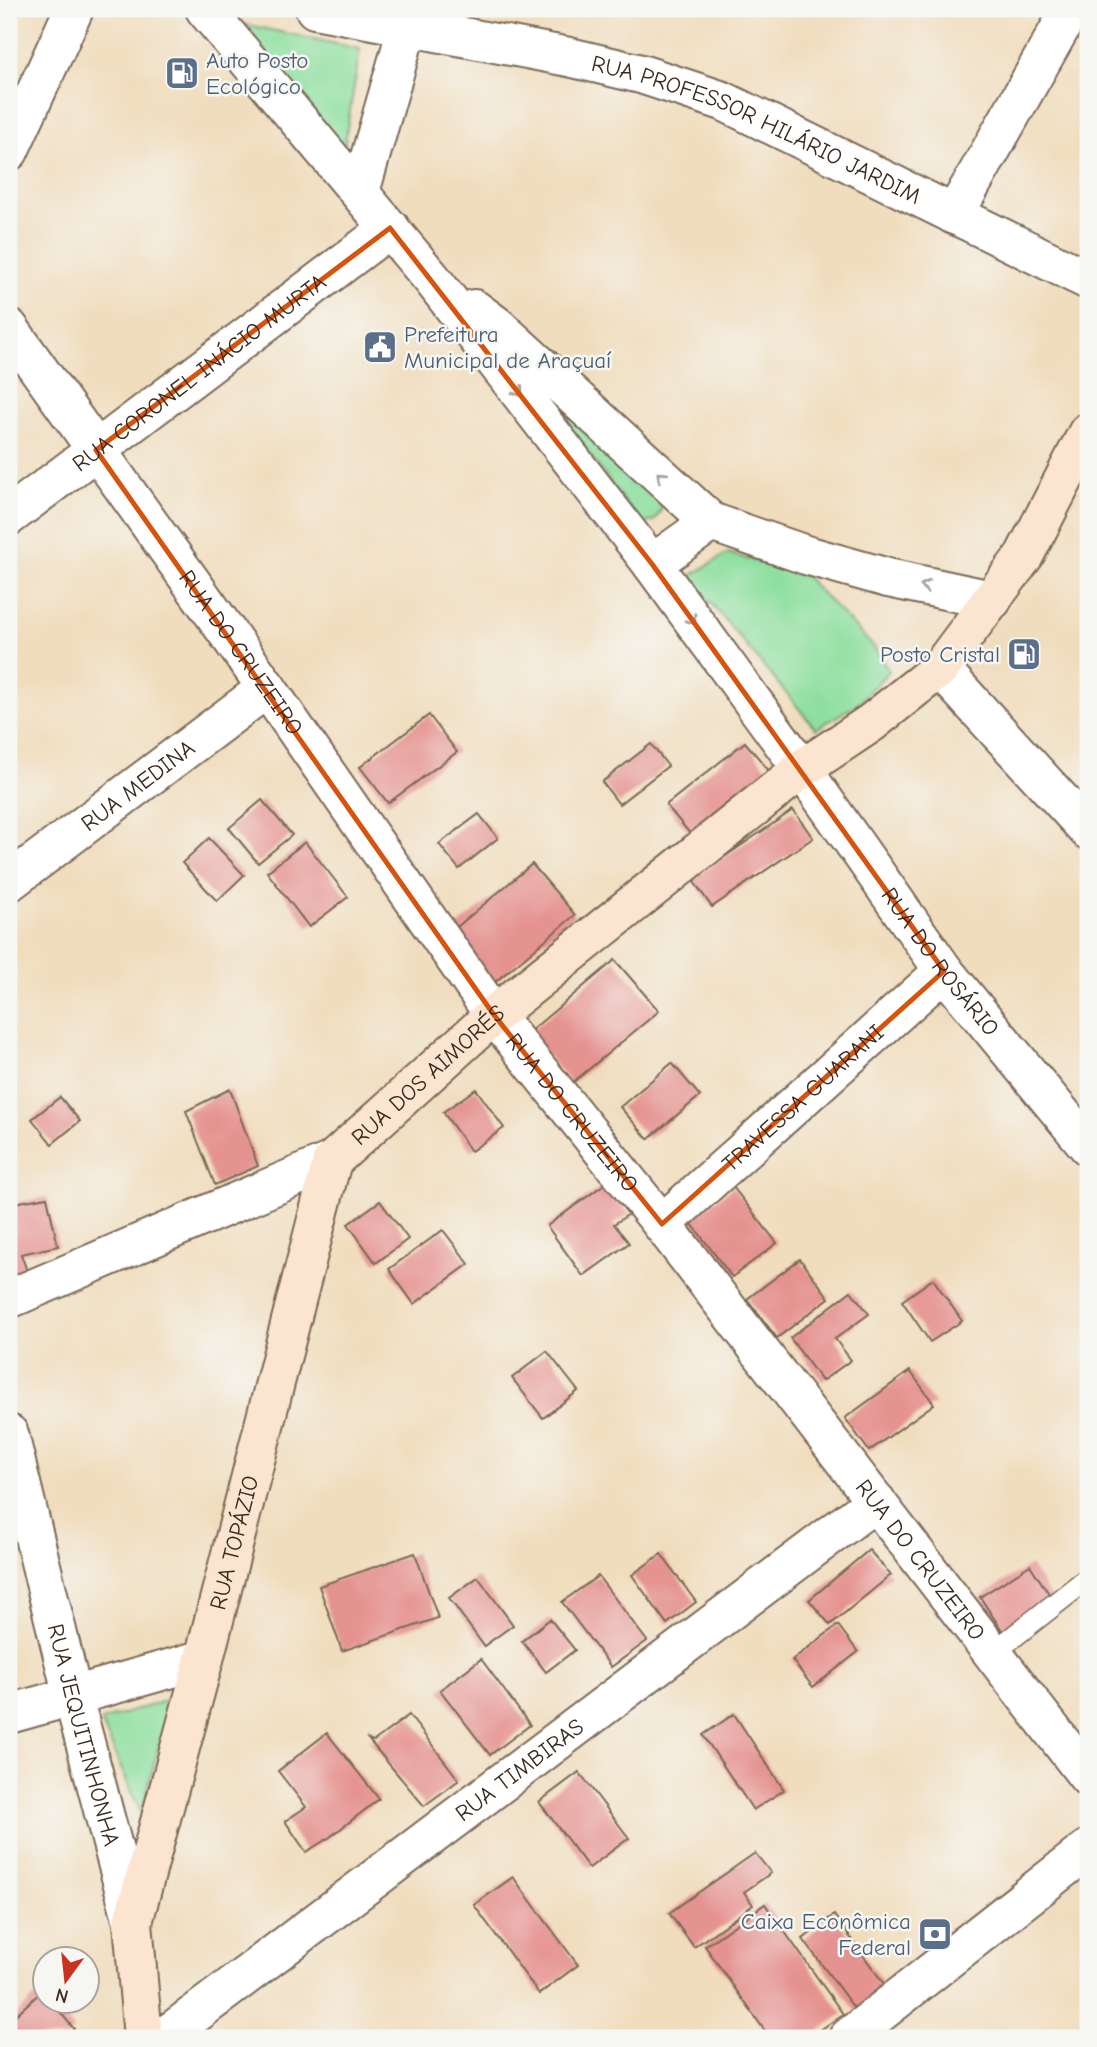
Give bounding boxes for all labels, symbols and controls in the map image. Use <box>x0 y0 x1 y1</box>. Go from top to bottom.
place label: Auto Posto Ecológico <box>206 47 308 100</box>
street label: RUA PROFESSOR HILÁRIO JARDIM <box>589 49 925 209</box>
fuel station icon: Auto Posto Ecológico <box>163 54 201 92</box>
street label: RUA CORONEL INÁCIO MURTA <box>67 268 331 477</box>
place label: Prefeitura Municipal de Araçuaí <box>404 321 612 374</box>
public building icon: Prefeitura Municipal de Araçuaí <box>361 328 399 366</box>
one-way arrow <box>510 384 523 396</box>
one-way arrow <box>656 471 669 484</box>
street label: RUA DO CRUZEIRO <box>173 565 309 740</box>
one-way arrow <box>919 580 931 595</box>
one-way arrow <box>684 612 697 624</box>
fuel station icon: Posto Cristal <box>1005 635 1043 673</box>
place label: Posto Cristal <box>880 641 1000 668</box>
street label: RUA MEDINA <box>76 734 200 837</box>
street label: RUA DO ROSÁRIO <box>876 882 1005 1041</box>
street label: RUA DOS AIMORÉS <box>346 999 510 1151</box>
street label: TRAVESSA GUARANI <box>716 1018 889 1177</box>
street label: RUA DO CRUZEIRO <box>500 1028 644 1197</box>
street label: RUA TOPÁZIO <box>204 1473 264 1613</box>
street label: RUA DO CRUZEIRO <box>850 1474 991 1646</box>
street label: RUA JEQUITINHONHA <box>42 1621 126 1849</box>
street label: RUA TIMBIRAS <box>450 1713 589 1827</box>
place label: Caixa Econômica Federal <box>741 1908 911 1961</box>
bank icon: Caixa Econômica Federal <box>916 1915 954 1953</box>
north arrow <box>32 1946 102 2016</box>
text: N <box>53 1983 71 2008</box>

